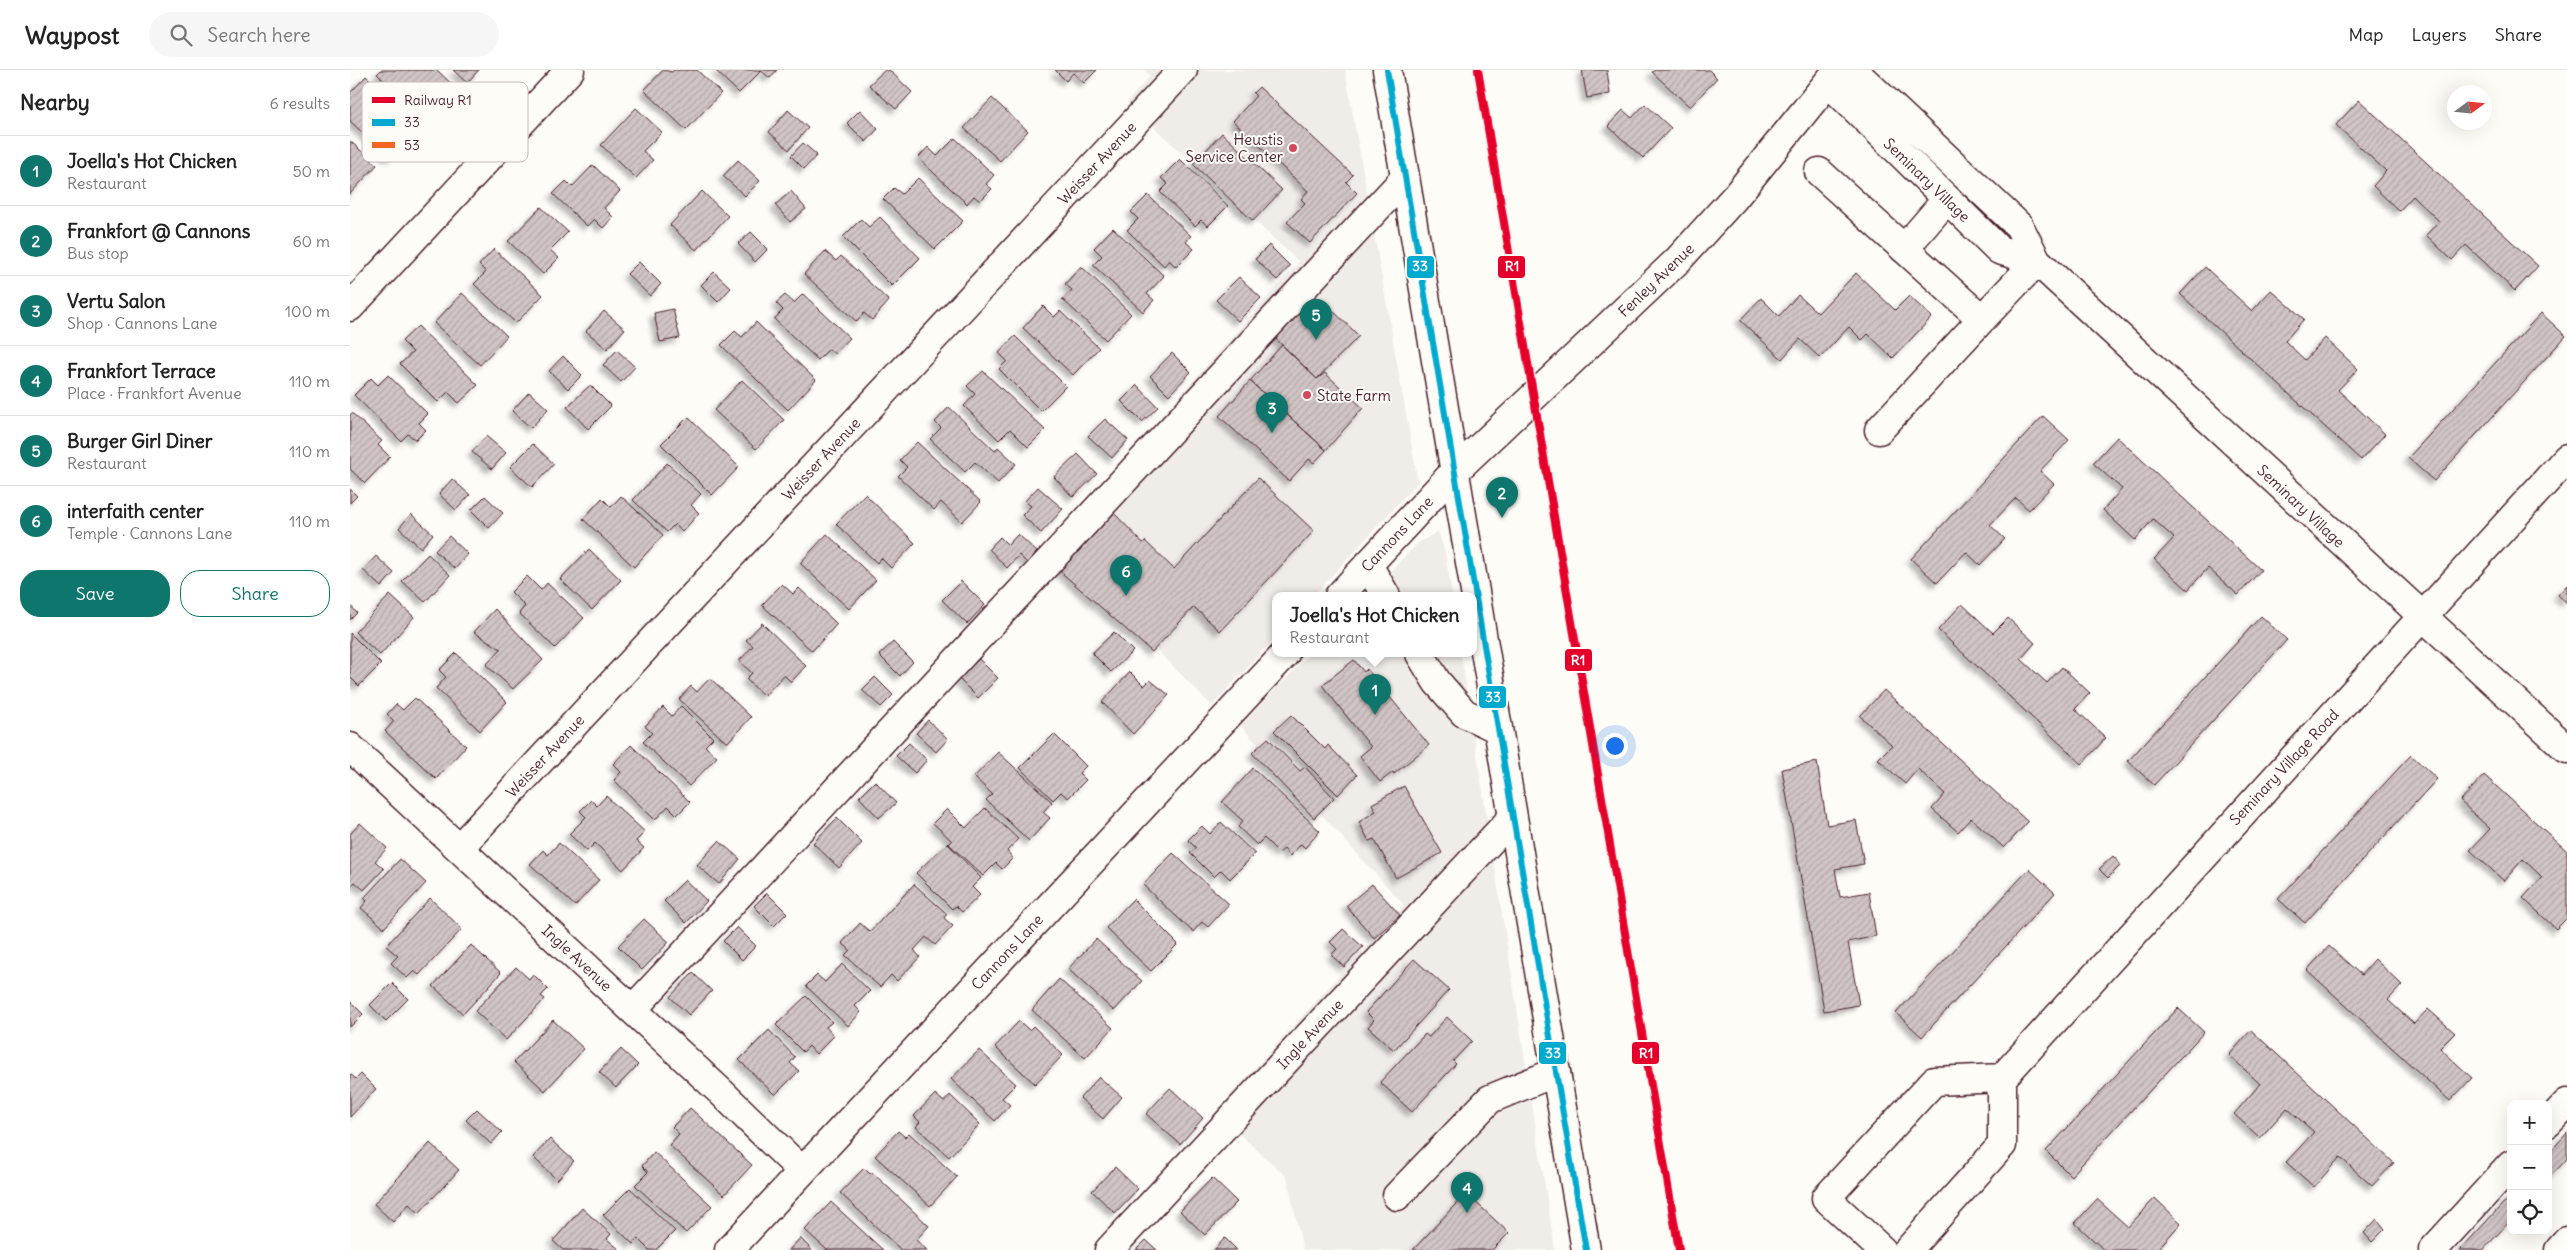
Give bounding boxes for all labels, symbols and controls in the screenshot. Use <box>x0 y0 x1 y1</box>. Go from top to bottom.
search box <box>149 12 499 57</box>
text: Waypost <box>25 20 119 50</box>
icon: search <box>167 21 195 49</box>
text: Search here <box>207 23 310 47</box>
text: Map <box>2348 23 2383 46</box>
text: Layers <box>2411 23 2467 46</box>
text: Share <box>2495 23 2542 46</box>
legend <box>362 82 528 162</box>
north arrow <box>2447 85 2492 130</box>
text: Nearby <box>20 89 90 116</box>
text: Railway R1 <box>404 91 472 109</box>
text: 6 results <box>269 93 330 113</box>
text: 33 <box>404 113 420 131</box>
street label: Weisser Avenue <box>1054 118 1140 208</box>
place label: Heustis Service Center <box>1186 130 1283 166</box>
street label: Seminary Village <box>1880 134 1974 226</box>
text: 53 <box>404 136 420 154</box>
marker: Heustis Service Center <box>1287 142 1299 154</box>
text: Joella's Hot Chicken <box>67 149 237 173</box>
text: 1 <box>33 161 39 181</box>
text: 50 m <box>292 161 330 181</box>
text: Restaurant <box>67 173 147 193</box>
text: Frankfort @ Cannons <box>67 219 250 243</box>
text: 2 <box>32 231 40 251</box>
text: 60 m <box>292 231 330 251</box>
street label: Fenley Avenue <box>1614 239 1698 321</box>
text: Bus stop <box>67 243 129 263</box>
line badge: 33 <box>1406 255 1435 279</box>
line badge: R1 <box>1497 255 1526 279</box>
text: 33 <box>1412 257 1428 275</box>
text: R1 <box>1505 257 1519 275</box>
text: Vertu Salon <box>67 289 166 313</box>
pin: 5 <box>1300 299 1332 340</box>
text: 3 <box>31 301 41 321</box>
text: 100 m <box>285 301 330 321</box>
text: Shop · Cannons Lane <box>67 313 217 333</box>
text: Frankfort Terrace <box>67 359 216 383</box>
text: 4 <box>31 371 41 391</box>
text: 110 m <box>289 371 330 391</box>
text: Place · Frankfort Avenue <box>67 383 242 403</box>
place label: State Farm <box>1317 386 1391 405</box>
marker: State Farm <box>1301 389 1313 401</box>
pin: 3 <box>1256 392 1288 433</box>
street label: Weisser Avenue <box>778 414 864 504</box>
text: Burger Girl Diner <box>67 429 212 453</box>
text: 5 <box>31 441 41 461</box>
text: 110 m <box>289 441 330 461</box>
text: Restaurant <box>67 453 147 473</box>
street label: Seminary Village <box>2253 461 2349 551</box>
pin: 2 <box>1486 477 1518 518</box>
street label: Cannons Lane <box>1357 492 1437 576</box>
text: interfaith center <box>67 499 204 523</box>
text: 6 <box>31 511 41 531</box>
text: 110 m <box>289 511 330 531</box>
text: Temple · Cannons Lane <box>67 523 232 543</box>
pin: 6 <box>1110 555 1142 596</box>
button: Save <box>20 570 170 617</box>
button: Share <box>180 570 330 617</box>
popup <box>1272 592 1477 657</box>
text: Joella's Hot Chicken <box>1290 603 1459 627</box>
text: Restaurant <box>1290 627 1369 647</box>
line badge: R1 <box>1564 648 1593 672</box>
text: R1 <box>1571 651 1585 669</box>
pin: 1 <box>1359 674 1391 715</box>
line badge: 33 <box>1478 685 1507 709</box>
text: 33 <box>1485 688 1501 706</box>
street label: Seminary Village Road <box>2225 705 2343 829</box>
street label: Weisser Avenue <box>502 711 588 801</box>
your location <box>1602 733 1628 759</box>
street label: Cannons Lane <box>967 910 1047 994</box>
street label: Ingle Avenue <box>538 921 616 995</box>
street label: Ingle Avenue <box>1273 995 1347 1073</box>
line badge: 33 <box>1538 1041 1567 1065</box>
line badge: R1 <box>1631 1041 1660 1065</box>
text: 33 <box>1545 1044 1561 1062</box>
text: R1 <box>1639 1044 1653 1062</box>
map controls <box>2507 1100 2552 1235</box>
button: + <box>2507 1100 2552 1145</box>
button: − <box>2507 1145 2552 1190</box>
pin: 4 <box>1451 1172 1483 1213</box>
button: locate <box>2507 1190 2552 1235</box>

